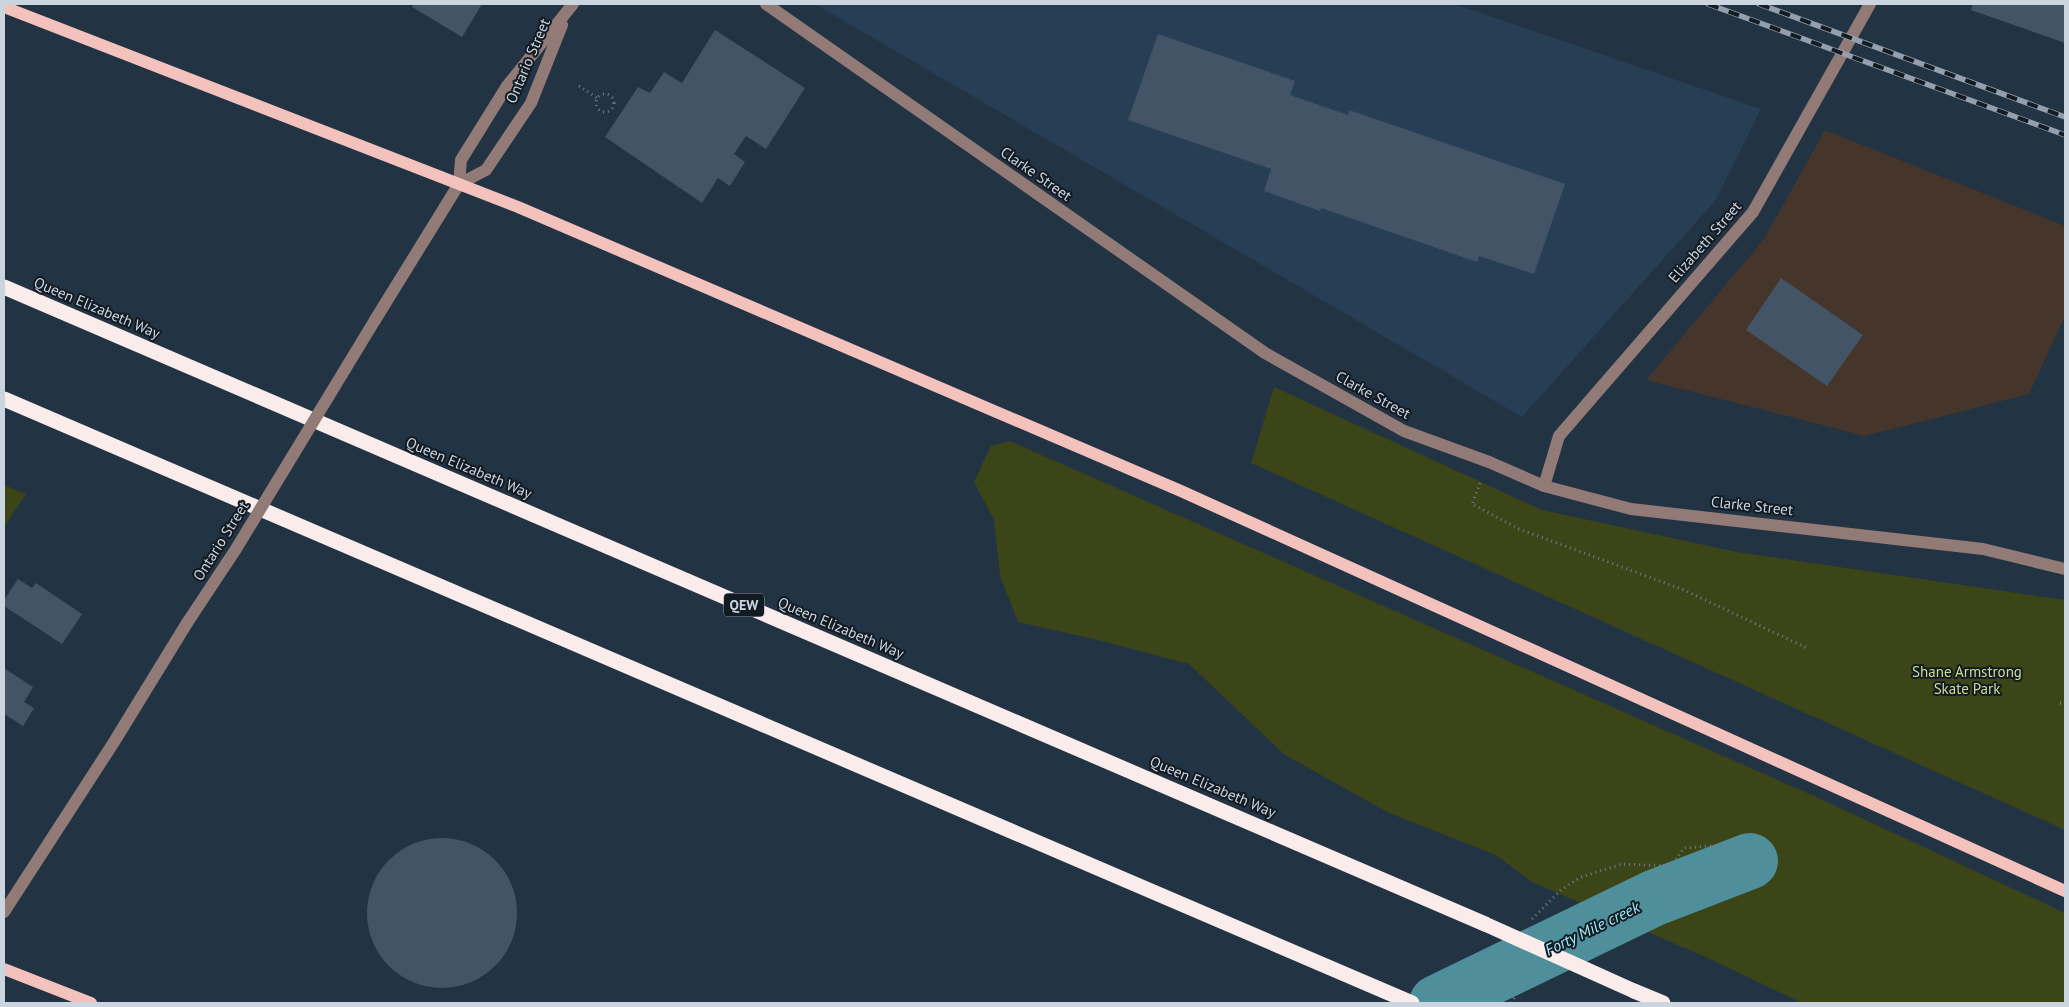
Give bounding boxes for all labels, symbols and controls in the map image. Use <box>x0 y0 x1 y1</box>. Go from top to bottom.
street label: Ontario Street <box>501 15 554 106</box>
street label: Clarke Street <box>997 142 1076 205</box>
street label: Elizabeth Street <box>1664 197 1745 286</box>
street label: Queen Elizabeth Way <box>31 272 163 343</box>
street label: Clarke Street <box>1333 366 1414 423</box>
street label: Queen Elizabeth Way <box>403 432 535 503</box>
street label: Clarke Street <box>1710 492 1794 519</box>
street label: Ontario Street <box>189 497 253 584</box>
street label: Queen Elizabeth Way <box>775 592 907 663</box>
road number: QEW <box>724 594 764 616</box>
park label: Shane Armstrong Skate Park <box>1912 662 2022 698</box>
street label: Queen Elizabeth Way <box>1147 751 1279 822</box>
water label: Forty Mile creek <box>1541 896 1643 960</box>

